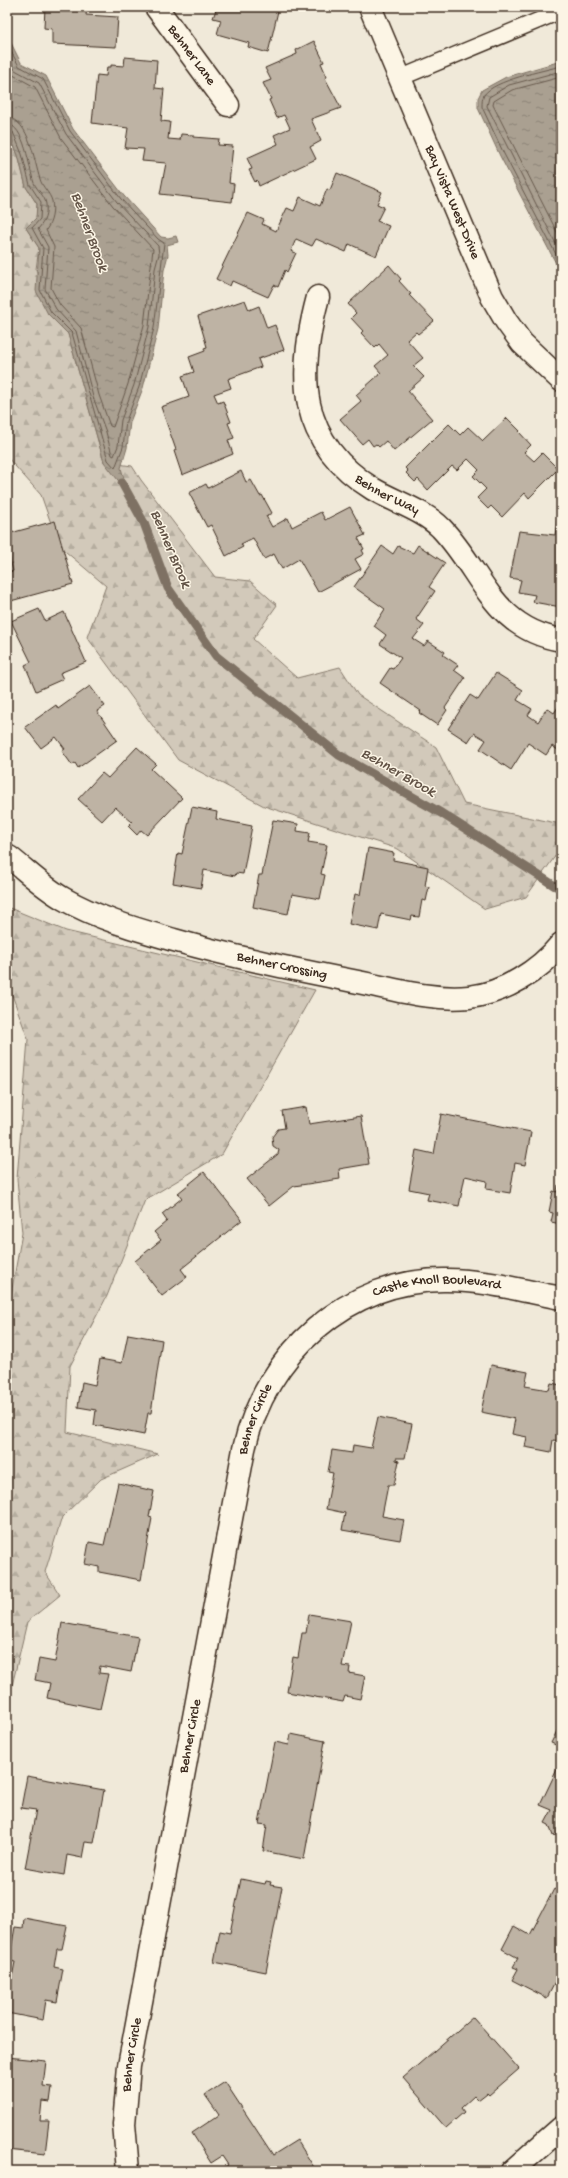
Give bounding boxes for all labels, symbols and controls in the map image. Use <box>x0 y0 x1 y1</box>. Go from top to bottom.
street label: Behner Lane <box>163 21 220 90</box>
street label: Bay Vista West Drive <box>420 142 484 263</box>
water label: Behner Brook <box>66 190 112 275</box>
street label: Behner Way <box>350 470 422 519</box>
water label: Behner Brook <box>146 508 195 592</box>
water label: Behner Brook <box>358 745 439 802</box>
street label: Behner Crossing <box>234 948 329 984</box>
street label: Castle Knoll Boulevard <box>370 1271 504 1301</box>
street label: Behner Circle <box>234 1380 277 1457</box>
street label: Behner Circle <box>175 1697 206 1775</box>
street label: Behner Circle <box>118 2015 146 2093</box>

